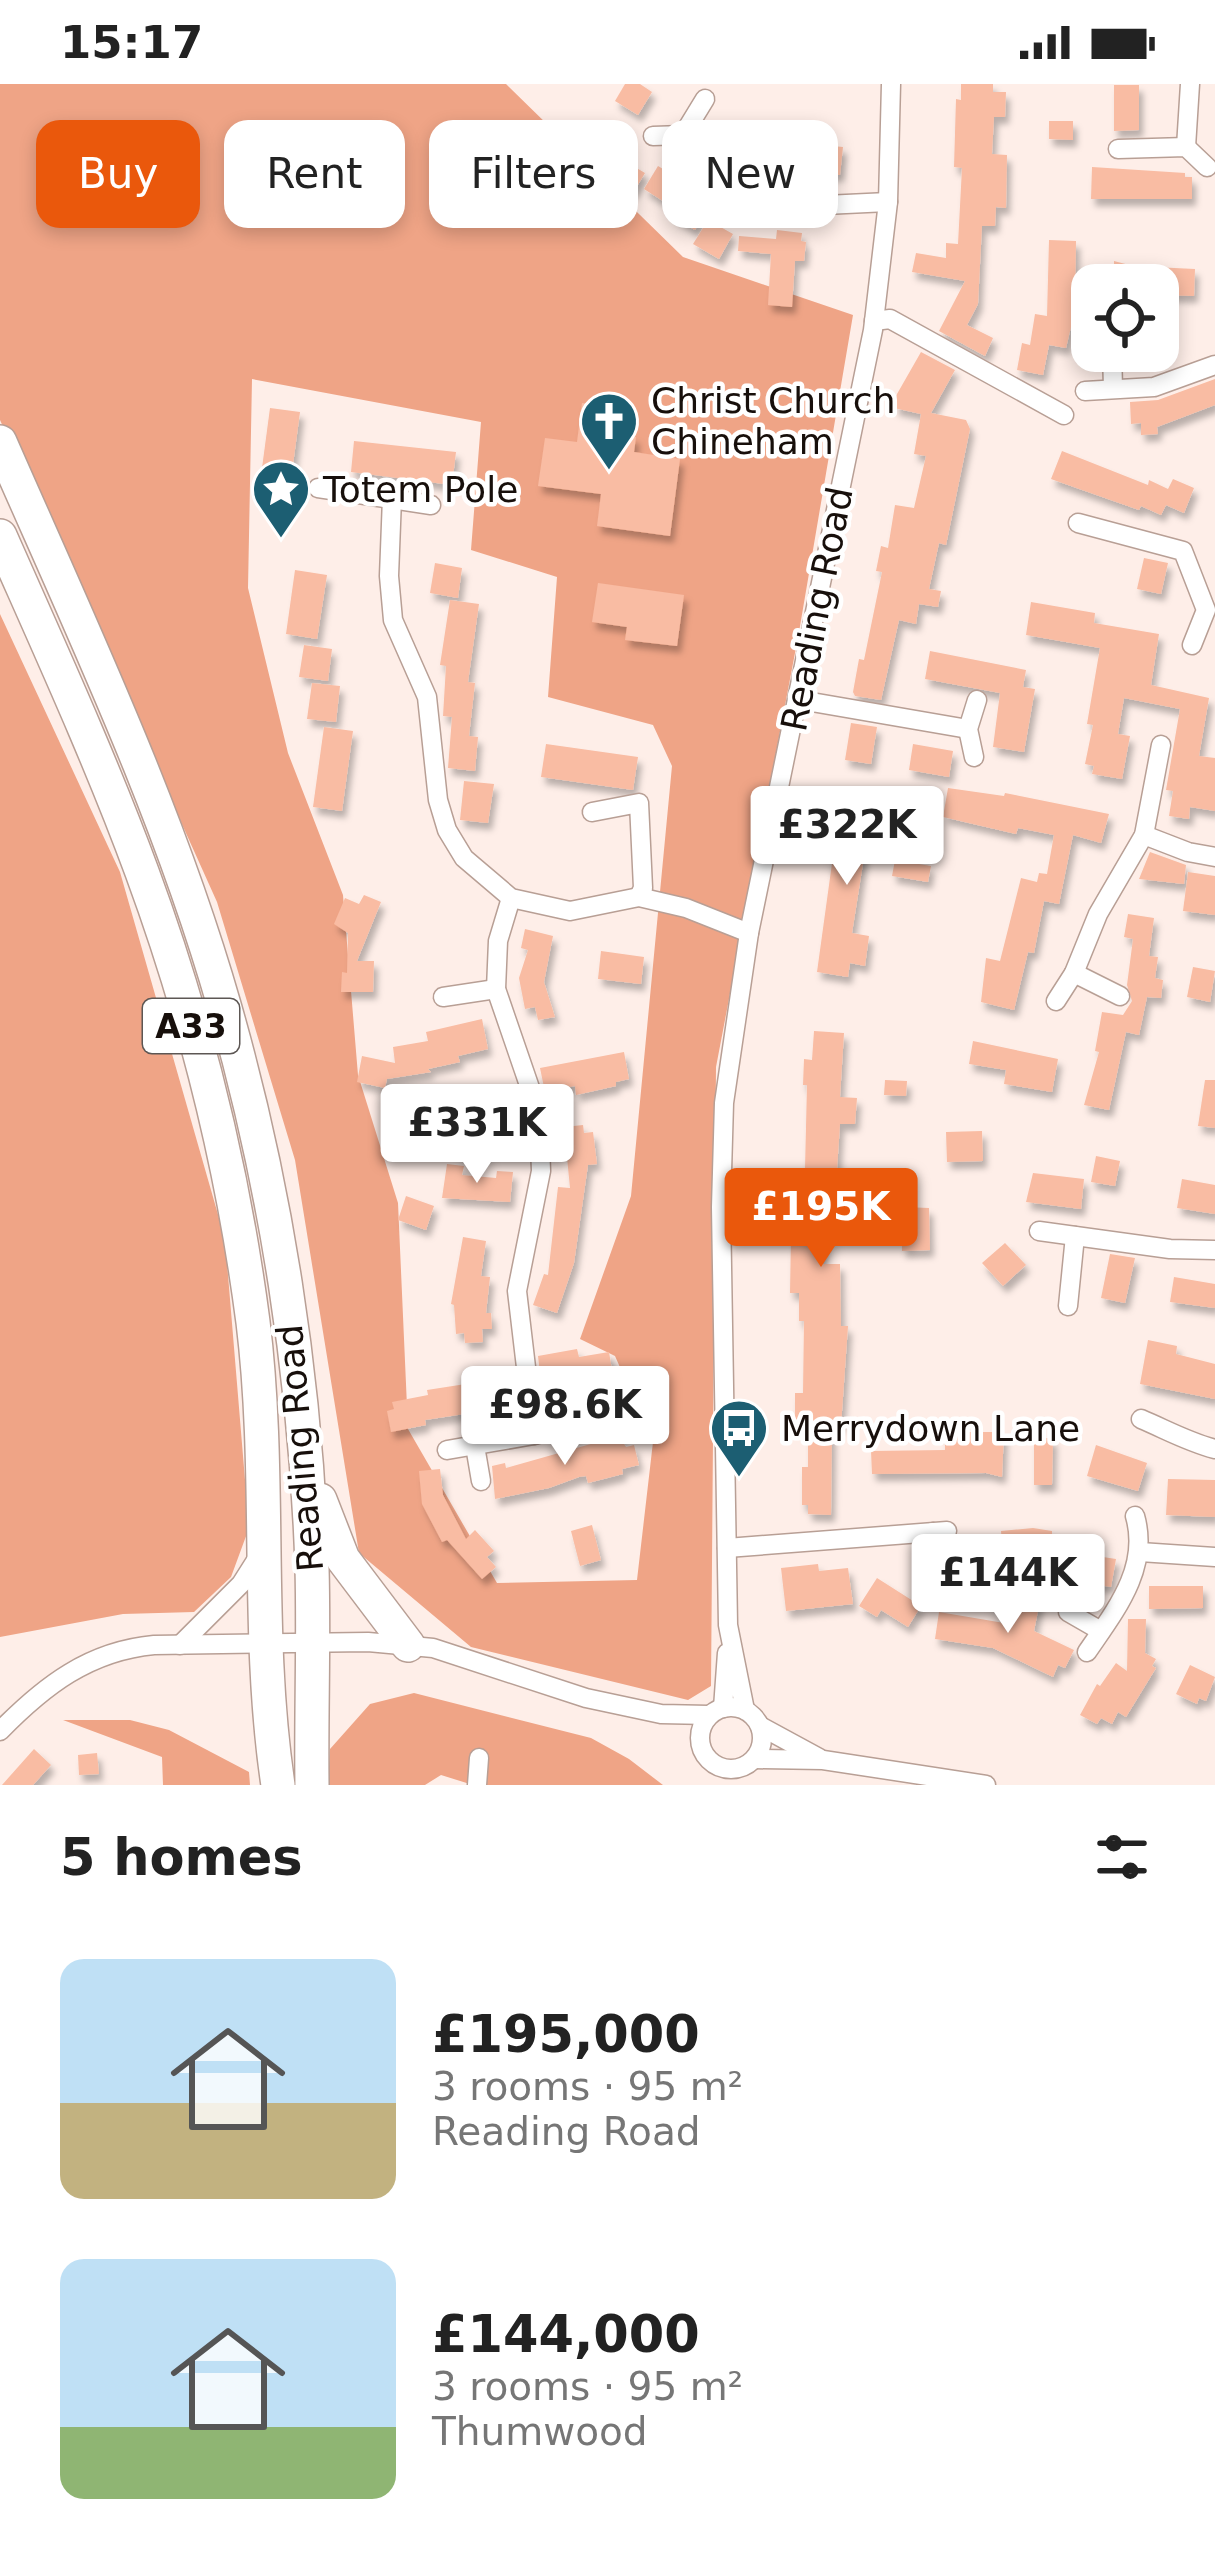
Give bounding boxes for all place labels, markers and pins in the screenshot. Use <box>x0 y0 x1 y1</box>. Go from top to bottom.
place label: Christ Church Chineham <box>651 380 895 462</box>
church icon: Christ Church Chineham <box>578 390 640 472</box>
place icon: Totem Pole <box>250 458 312 540</box>
place label: Totem Pole <box>322 469 518 510</box>
pin: £322K <box>763 786 931 888</box>
pin: £331K <box>393 1084 561 1186</box>
pin: £195K <box>737 1168 905 1270</box>
pin: £98.6K <box>467 1366 663 1468</box>
bus stop icon: Merrydown Lane <box>708 1397 770 1479</box>
place label: Merrydown Lane <box>781 1408 1080 1449</box>
pin: £144K <box>924 1534 1092 1636</box>

